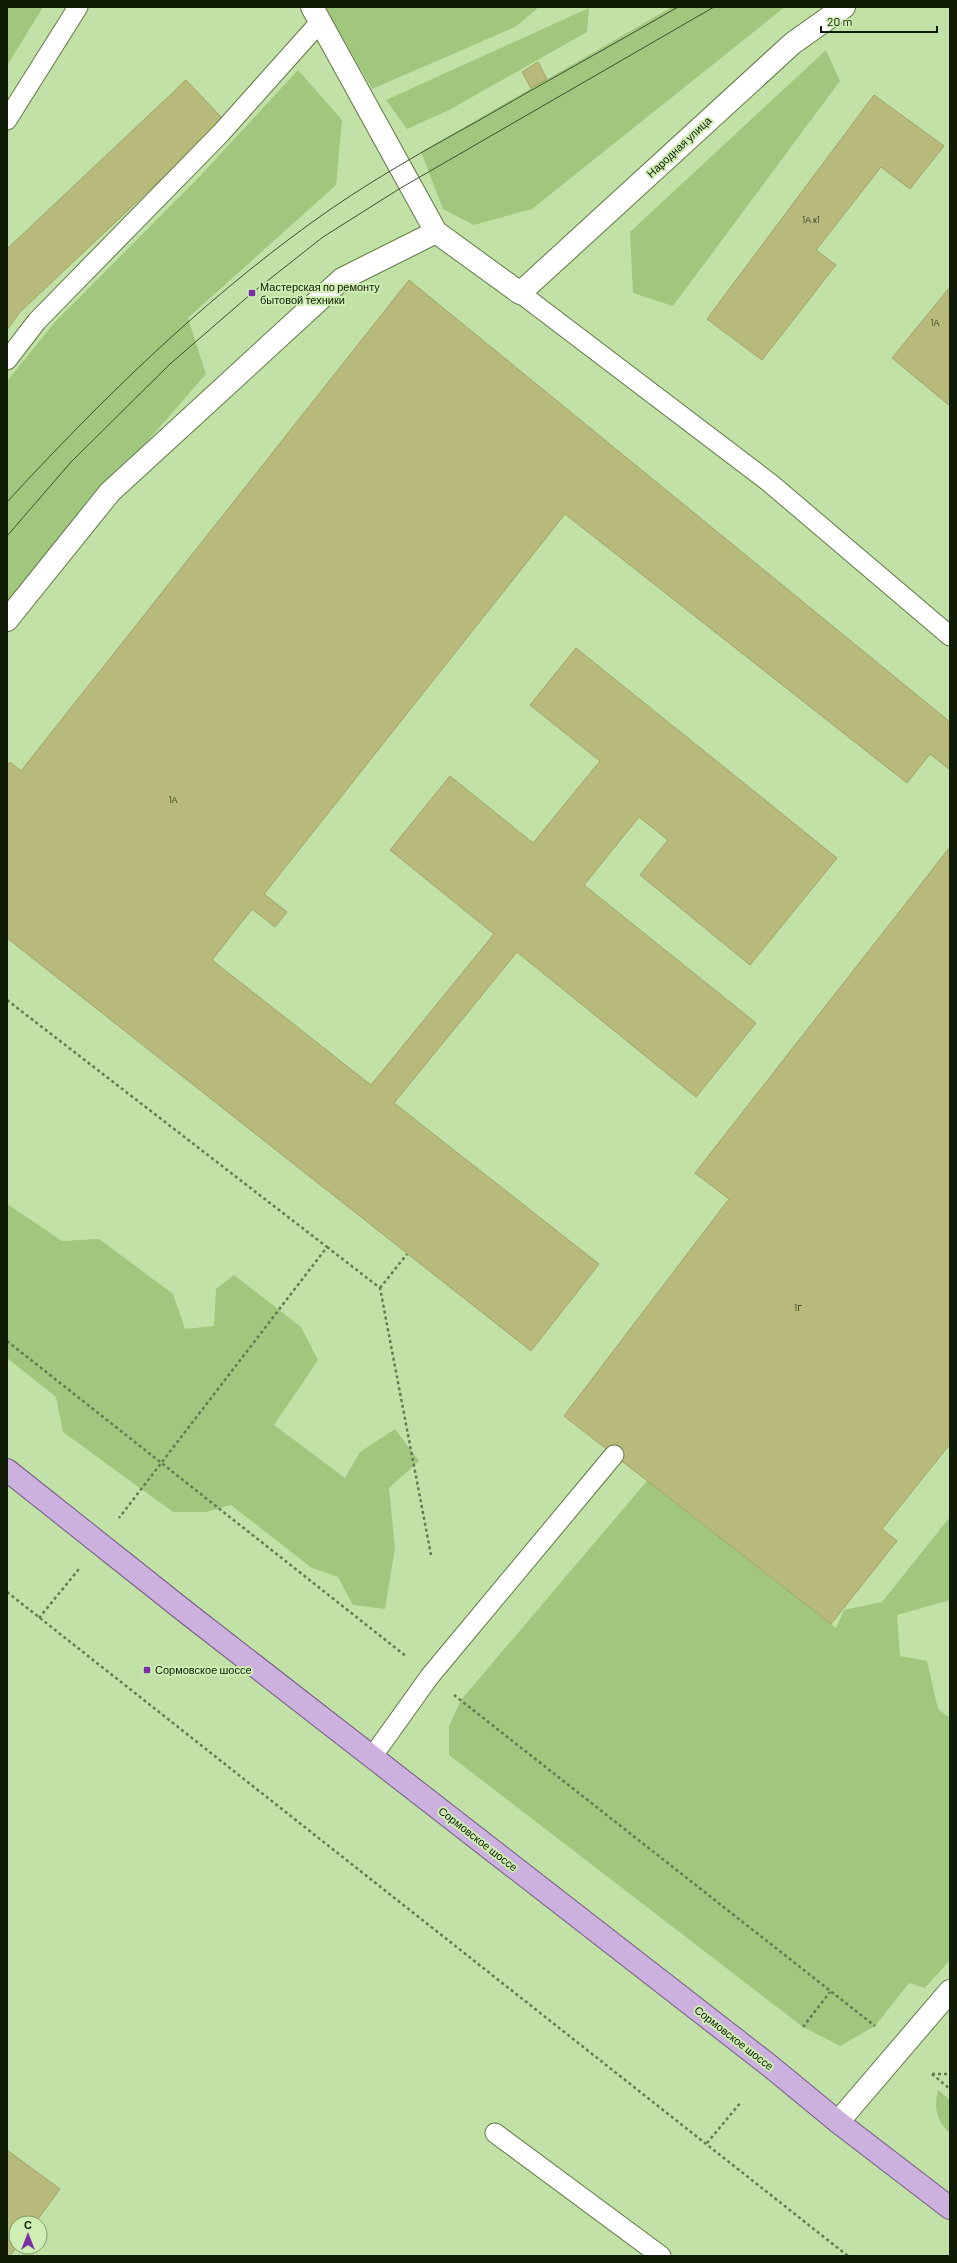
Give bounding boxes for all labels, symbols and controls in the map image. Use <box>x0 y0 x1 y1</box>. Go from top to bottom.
scale bar <box>821 8 937 34</box>
text: 20 m <box>827 14 853 28</box>
street label: Народная улица <box>644 113 714 180</box>
house number: 1А к1 <box>802 214 820 225</box>
place label: Мастерская по ремонту бытовой техники <box>260 280 380 306</box>
marker: Мастерская по ремонту бытовой техники <box>247 288 257 298</box>
house number: 1А <box>930 317 940 328</box>
house number: 1А <box>168 794 178 805</box>
house number: 1Г <box>794 1302 802 1313</box>
place label: Сормовское шоссе <box>155 1663 252 1676</box>
marker: Сормовское шоссе <box>142 1665 152 1675</box>
street label: Сормовское шоссе <box>436 1804 520 1873</box>
street label: Сормовское шоссе <box>692 2003 776 2072</box>
north arrow <box>8 2215 48 2255</box>
text: С <box>24 2218 32 2231</box>

